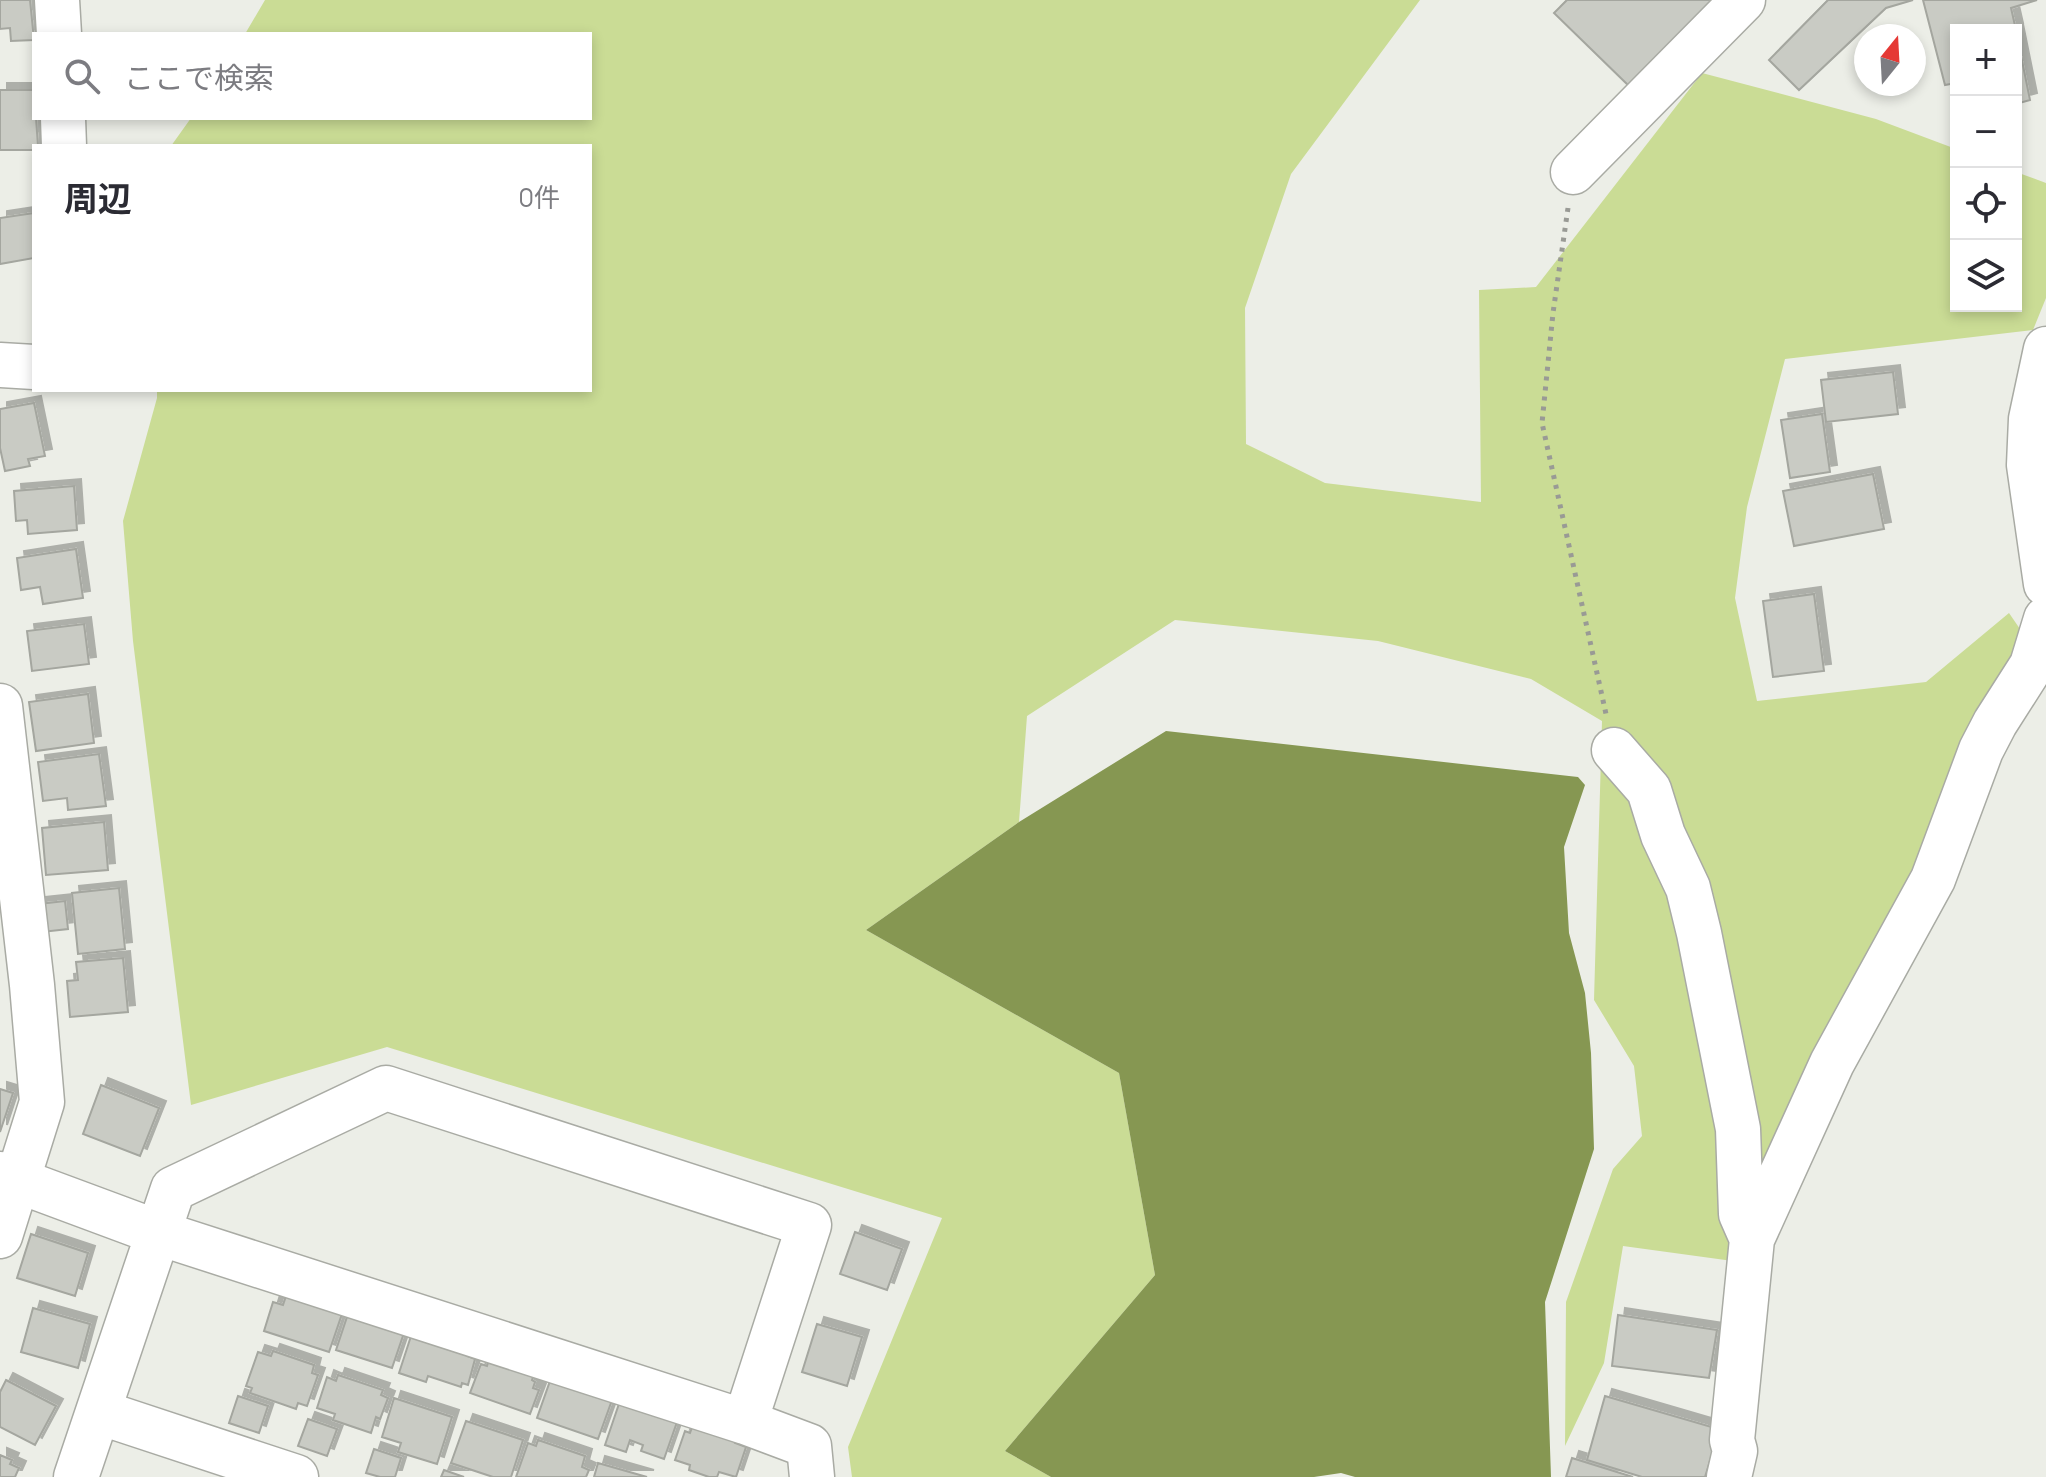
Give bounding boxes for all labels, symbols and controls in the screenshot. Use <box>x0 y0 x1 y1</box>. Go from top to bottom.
north arrow <box>1854 24 1926 96</box>
map controls <box>1950 24 2022 312</box>
button: + <box>1950 24 2022 96</box>
search box <box>32 32 592 120</box>
icon: search <box>60 54 104 98</box>
text: ここで検索 <box>124 57 274 98</box>
button: − <box>1950 96 2022 168</box>
button: locate <box>1950 168 2022 240</box>
text: 周辺 <box>64 175 132 221</box>
text: 0件 <box>518 179 560 215</box>
button: layers <box>1950 240 2022 312</box>

